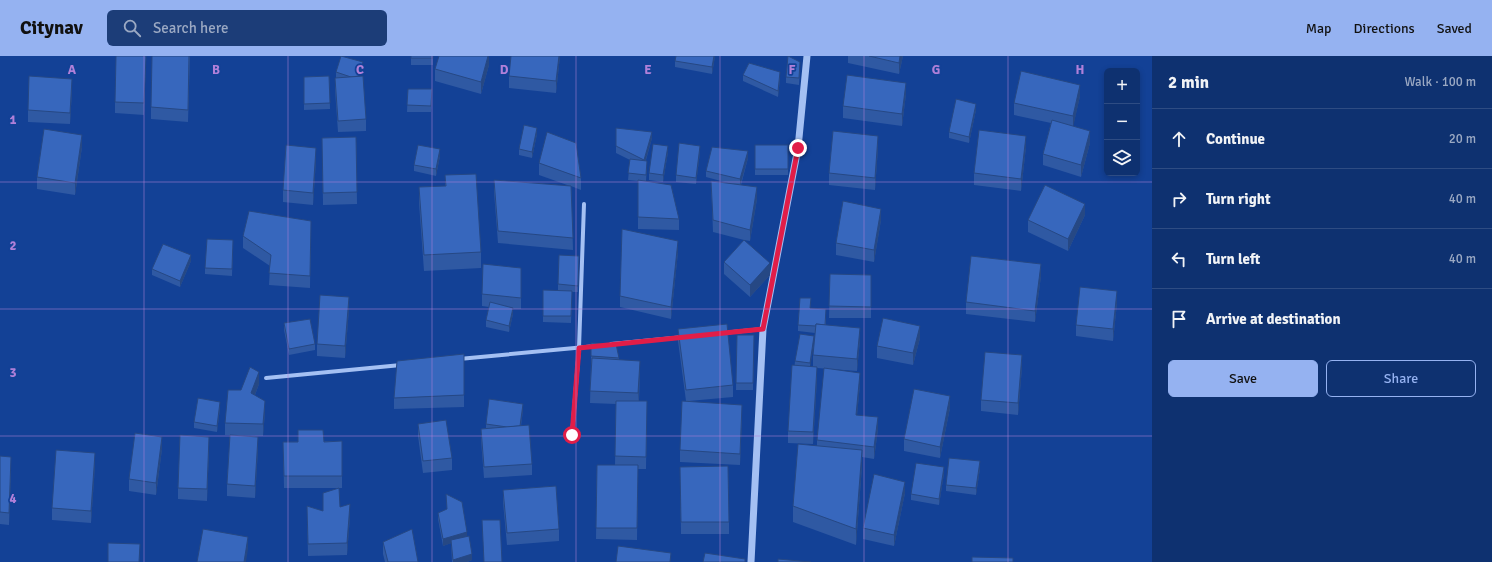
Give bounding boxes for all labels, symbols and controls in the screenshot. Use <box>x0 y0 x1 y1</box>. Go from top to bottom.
search box <box>107 10 387 46</box>
text: Citynav <box>20 16 83 40</box>
icon: search <box>121 17 143 39</box>
text: Search here <box>153 19 229 37</box>
text: Map <box>1306 20 1332 37</box>
text: Directions <box>1354 20 1415 37</box>
text: Saved <box>1437 20 1472 37</box>
text: A <box>68 62 77 78</box>
text: B <box>212 62 220 78</box>
text: C <box>356 62 364 78</box>
text: D <box>500 62 509 78</box>
text: E <box>644 62 652 78</box>
text: F <box>789 62 796 78</box>
text: G <box>932 62 940 78</box>
text: H <box>1076 62 1084 78</box>
map controls <box>1104 68 1140 176</box>
button: + <box>1104 68 1140 104</box>
text: 2 min <box>1168 72 1209 93</box>
text: Walk · 100 m <box>1405 74 1476 90</box>
button: − <box>1104 104 1140 140</box>
text: 1 <box>9 112 17 128</box>
icon: ahead <box>1168 128 1190 150</box>
text: Continue <box>1206 130 1265 148</box>
text: 20 m <box>1449 131 1476 147</box>
route end <box>789 139 807 157</box>
button: layers <box>1104 140 1140 176</box>
icon: right <box>1168 188 1190 210</box>
text: Turn right <box>1206 190 1271 208</box>
text: 40 m <box>1449 191 1476 207</box>
text: 2 <box>9 238 17 254</box>
icon: left <box>1168 248 1190 270</box>
text: Turn left <box>1206 250 1260 268</box>
text: 40 m <box>1449 251 1476 267</box>
icon: arrive <box>1168 308 1190 330</box>
text: Arrive at destination <box>1206 310 1341 328</box>
button: Save <box>1168 360 1318 397</box>
button: Share <box>1326 360 1476 397</box>
text: 3 <box>9 365 17 381</box>
route start <box>563 426 581 444</box>
text: 4 <box>9 491 17 507</box>

